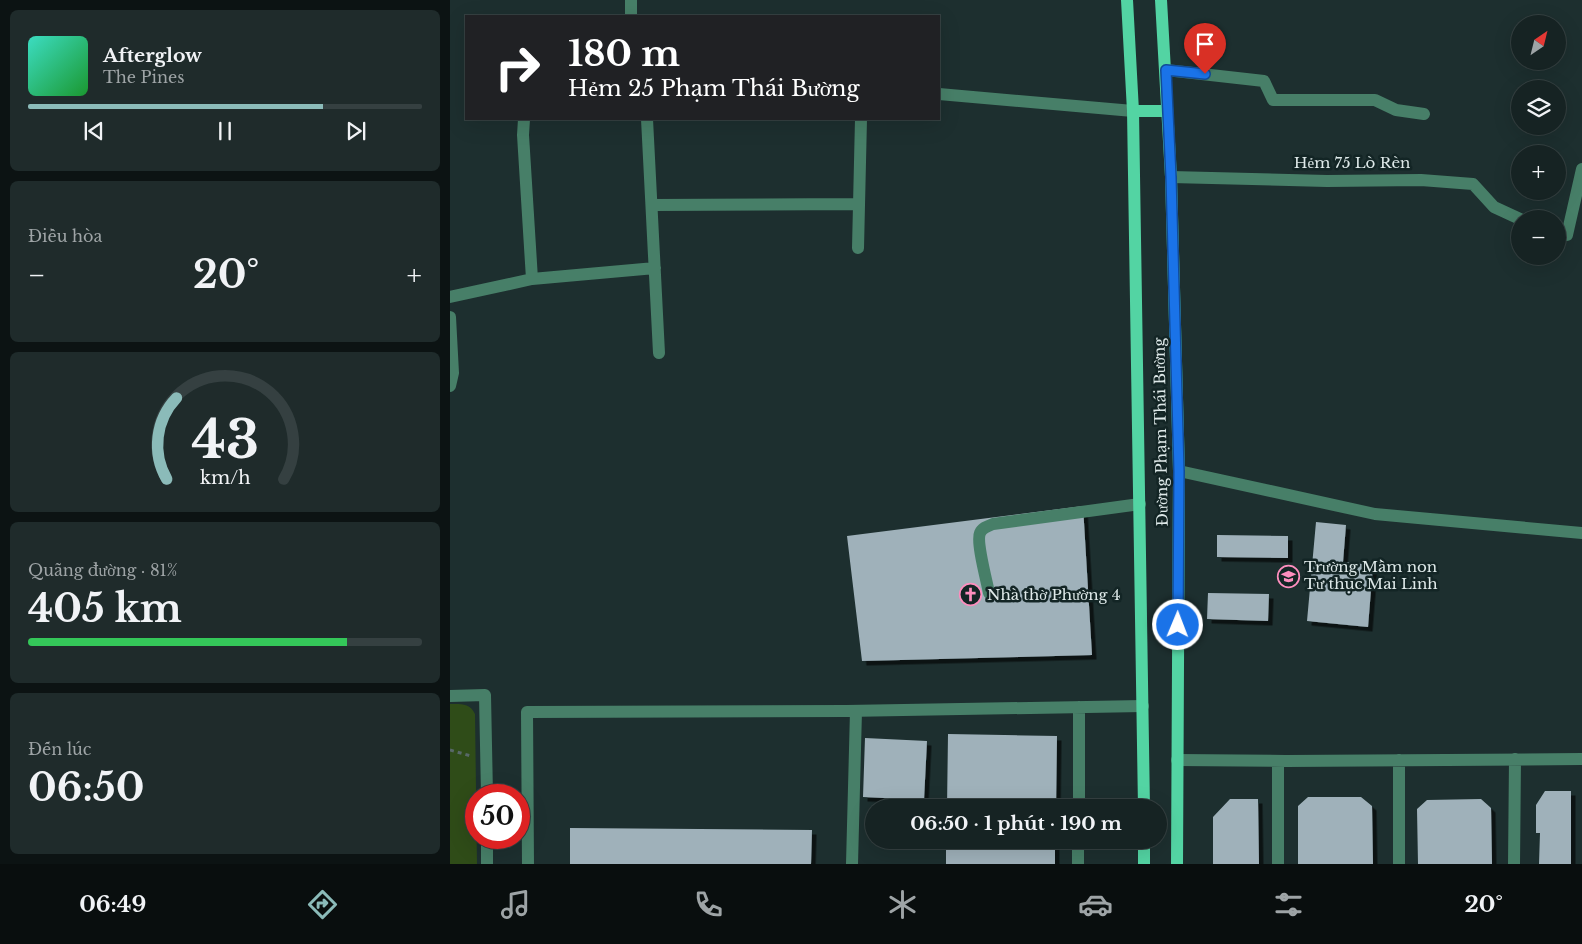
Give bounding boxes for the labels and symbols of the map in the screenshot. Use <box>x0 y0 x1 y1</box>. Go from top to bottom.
north arrow <box>1511 15 1566 70</box>
pin <box>1184 23 1226 74</box>
street label: Hẻm 75 Lò Rèn <box>1294 153 1410 172</box>
street label: Đường Phạm Thái Bường <box>1149 337 1172 526</box>
place label: Trường Mầm non Tư thục Mai Linh <box>1304 557 1438 593</box>
school or university icon: Trường Mầm non Tư thục Mai Linh <box>1276 564 1300 588</box>
church icon: Nhà thờ Phường 4 <box>959 583 983 607</box>
place label: Nhà thờ Phường 4 <box>987 585 1120 604</box>
position arrow <box>1151 598 1203 650</box>
speed limit sign: 50 <box>465 784 530 849</box>

